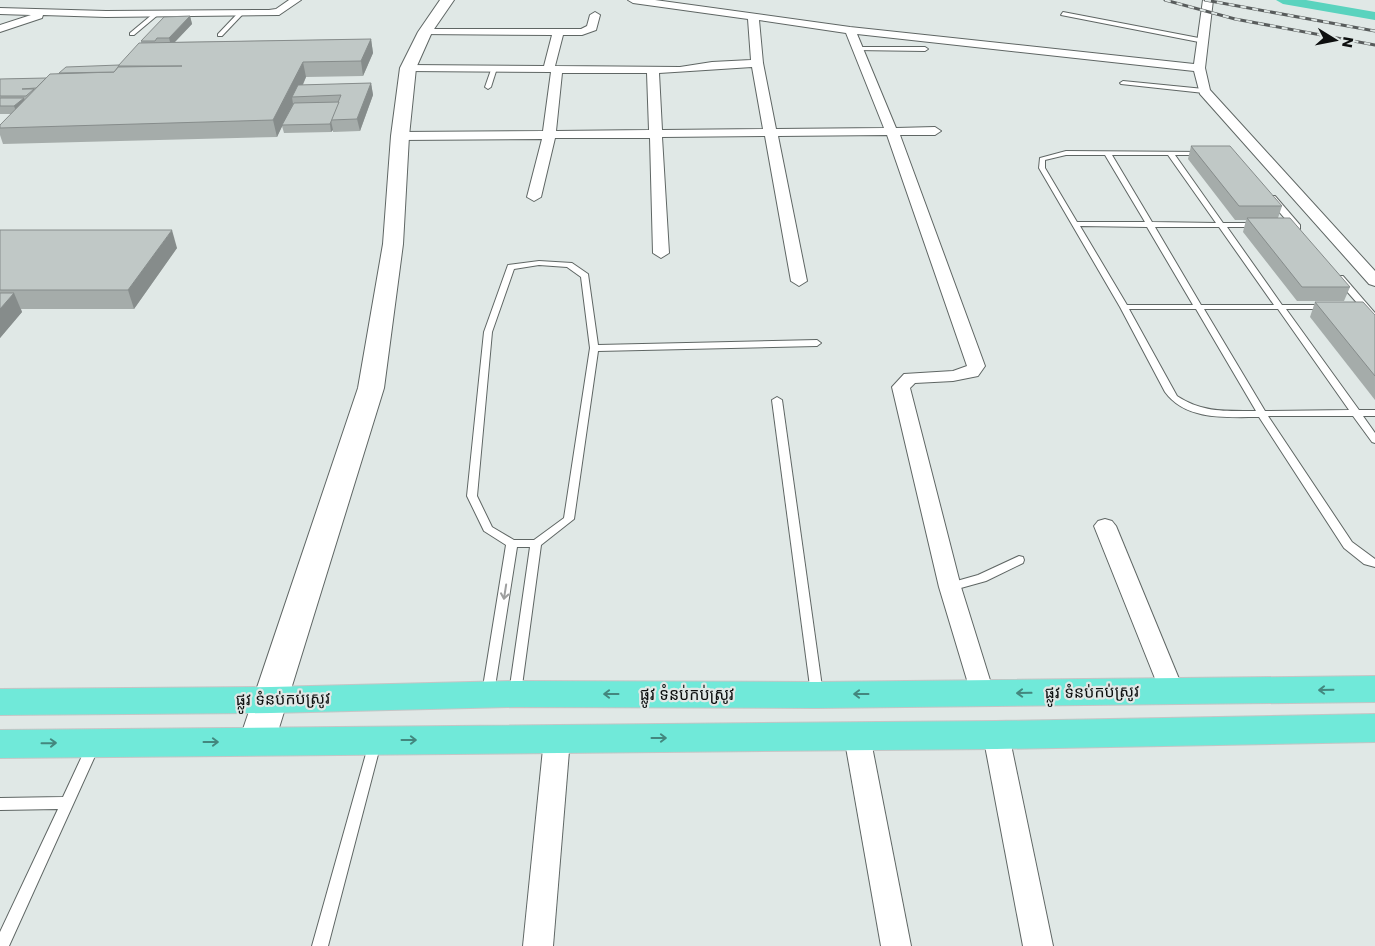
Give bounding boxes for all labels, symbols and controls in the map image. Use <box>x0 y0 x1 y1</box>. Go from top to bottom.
north arrow <box>1310 15 1360 65</box>
text: N <box>1337 35 1359 49</box>
one-way arrow <box>499 583 509 599</box>
street label: ផ្លូវ ទំនប់កប់ស្រូវ <box>1045 680 1140 707</box>
street label: ផ្លូវ ទំនប់កប់ស្រូវ <box>640 683 734 708</box>
one-way arrow <box>1319 685 1335 695</box>
street label: ផ្លូវ ទំនប់កប់ស្រូវ <box>236 687 331 714</box>
one-way arrow <box>1016 688 1032 698</box>
one-way arrow <box>604 689 620 699</box>
one-way arrow <box>854 689 870 699</box>
one-way arrow <box>650 733 666 743</box>
one-way arrow <box>400 735 416 745</box>
one-way arrow <box>203 737 219 746</box>
one-way arrow <box>40 738 56 748</box>

